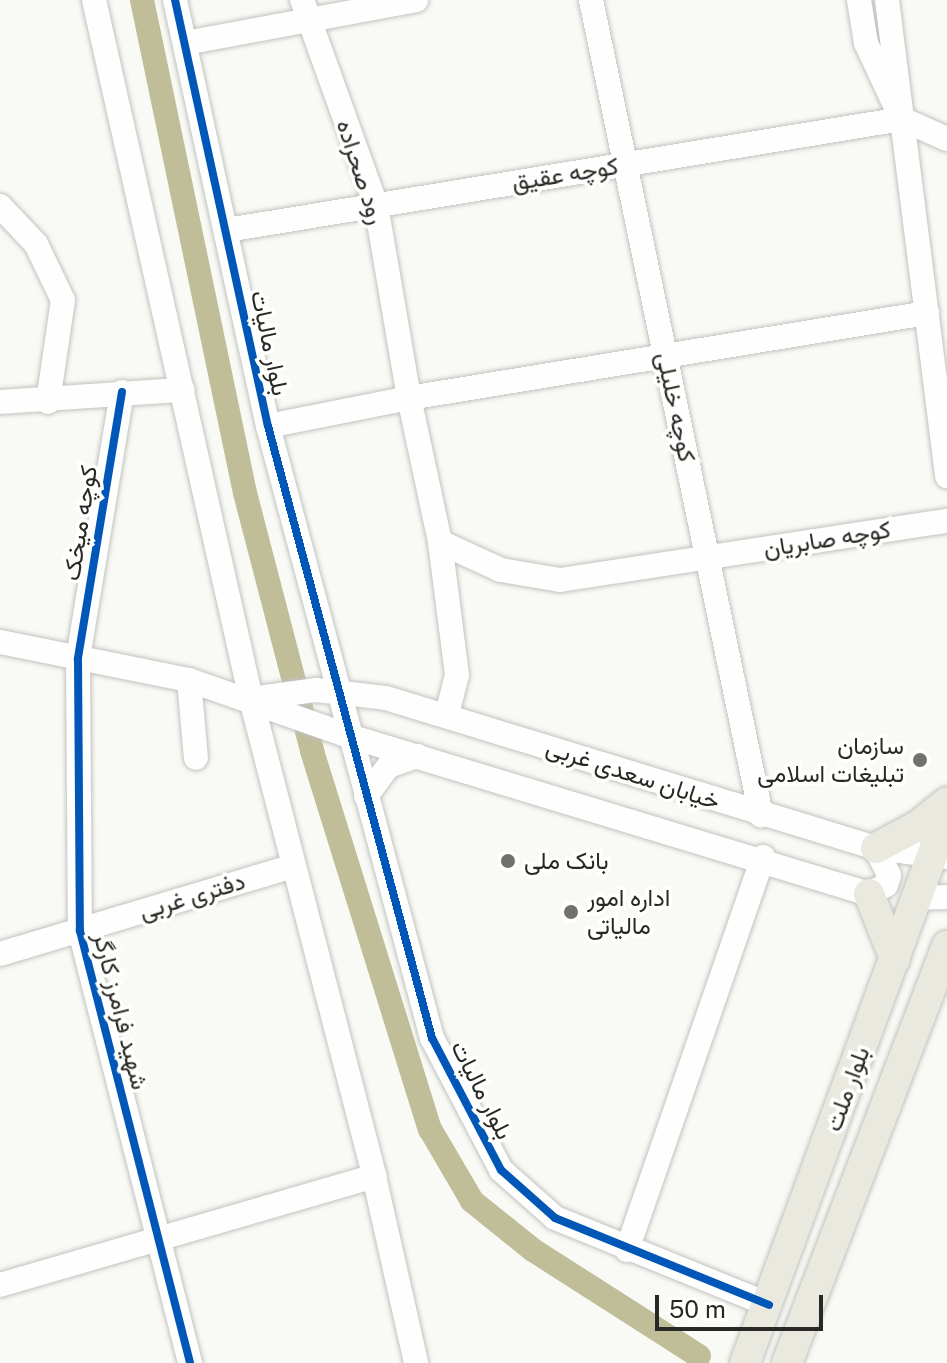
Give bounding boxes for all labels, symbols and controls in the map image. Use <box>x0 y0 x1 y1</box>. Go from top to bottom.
street label: رود صحراده <box>331 116 391 228</box>
street label: کوچه عقیق <box>510 151 620 197</box>
street label: بلوار مالیات <box>245 288 295 398</box>
street label: کوچه خلیلی <box>650 350 702 464</box>
street label: کوچه میخک <box>57 463 103 583</box>
street label: کوچه صابریان <box>761 515 893 563</box>
street label: خیابان سعدی غربی <box>543 732 723 816</box>
place label: سازمان تبلیغات اسلامی <box>757 732 904 788</box>
marker: سازمان تبلیغات اسلامی <box>911 751 929 769</box>
place label: بانک ملی <box>524 847 609 875</box>
marker: بانک ملی <box>499 852 517 870</box>
street label: دفتری غربی <box>136 866 248 926</box>
place label: اداره امور مالیاتی <box>587 884 670 940</box>
marker: اداره امور مالیاتی <box>562 903 580 921</box>
street label: شهید فرامرز کارگر <box>88 929 154 1093</box>
street label: بلوار مالیات <box>445 1036 519 1144</box>
street label: بلوار ملت <box>818 1043 876 1135</box>
scale bar <box>659 1279 827 1329</box>
text: 50 m <box>669 1295 726 1323</box>

